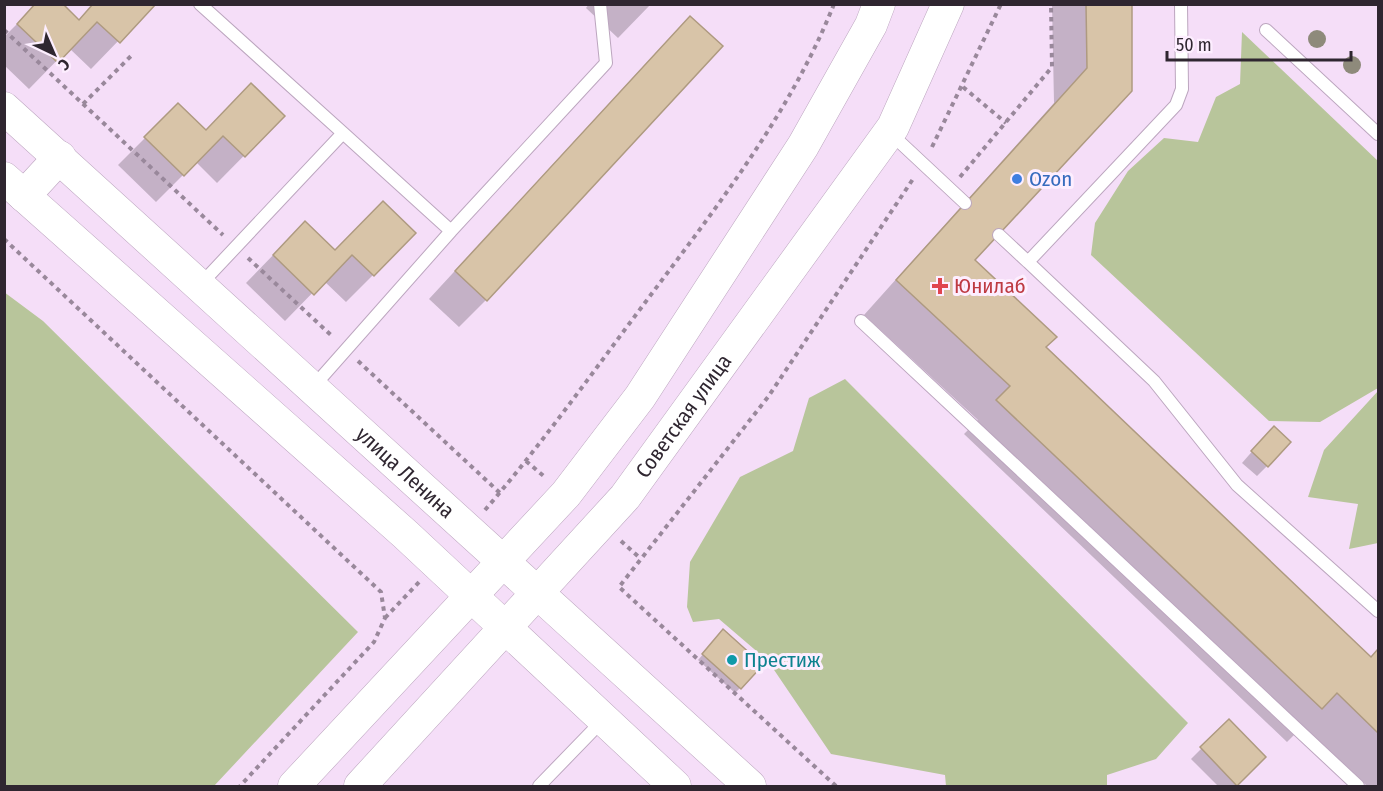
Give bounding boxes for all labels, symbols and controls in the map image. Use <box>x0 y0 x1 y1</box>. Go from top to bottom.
north arrow <box>24 24 84 84</box>
scale bar <box>1167 24 1352 62</box>
text: 50 m <box>1176 34 1212 56</box>
text: С <box>54 55 74 75</box>
place label: Ozon <box>1029 166 1072 192</box>
marker: Ozon <box>1010 172 1024 186</box>
place label: Юнилаб <box>954 273 1026 299</box>
marker: Юнилаб <box>931 277 949 295</box>
street label: Советская улица <box>630 349 737 483</box>
street label: улица Ленина <box>350 421 460 524</box>
place label: Престиж <box>744 647 821 673</box>
marker: Престиж <box>725 653 739 667</box>

